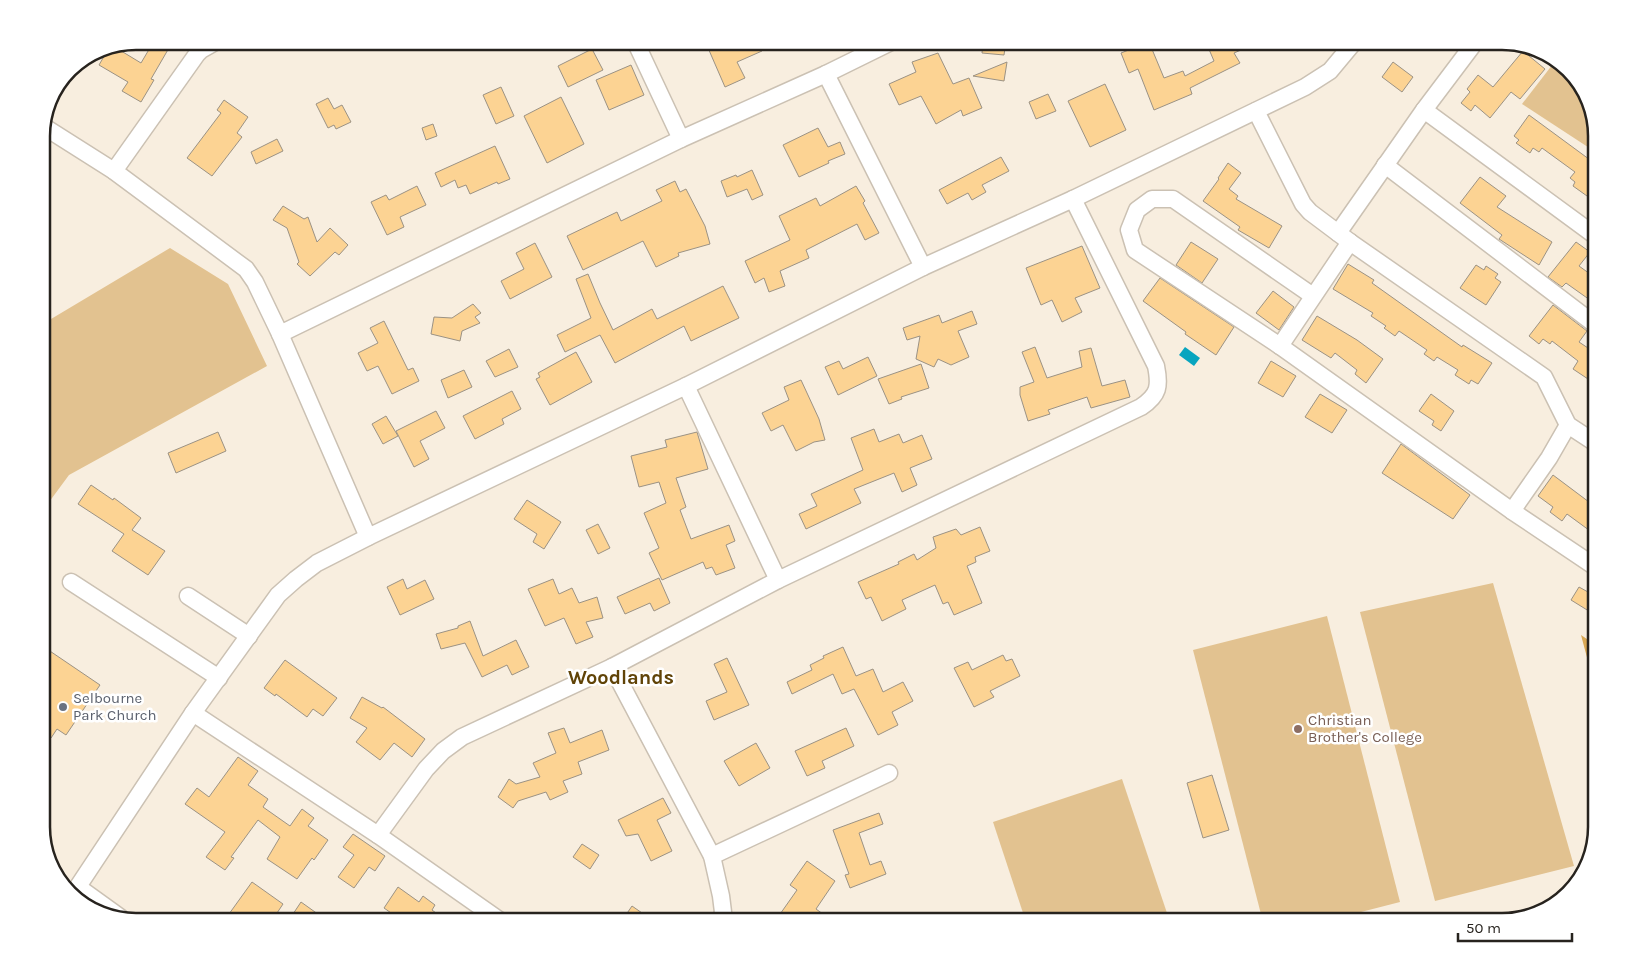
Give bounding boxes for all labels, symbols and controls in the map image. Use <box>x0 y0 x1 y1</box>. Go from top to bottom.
district label: Woodlands <box>568 666 674 689</box>
place label: Selbourne Park Church <box>73 689 157 724</box>
marker: Selbourne Park Church <box>57 701 69 713</box>
place label: Christian Brother's College <box>1308 711 1422 746</box>
marker: Christian Brother's College <box>1292 723 1304 735</box>
scale bar <box>1458 910 1572 942</box>
text: 50 m <box>1466 919 1501 937</box>

